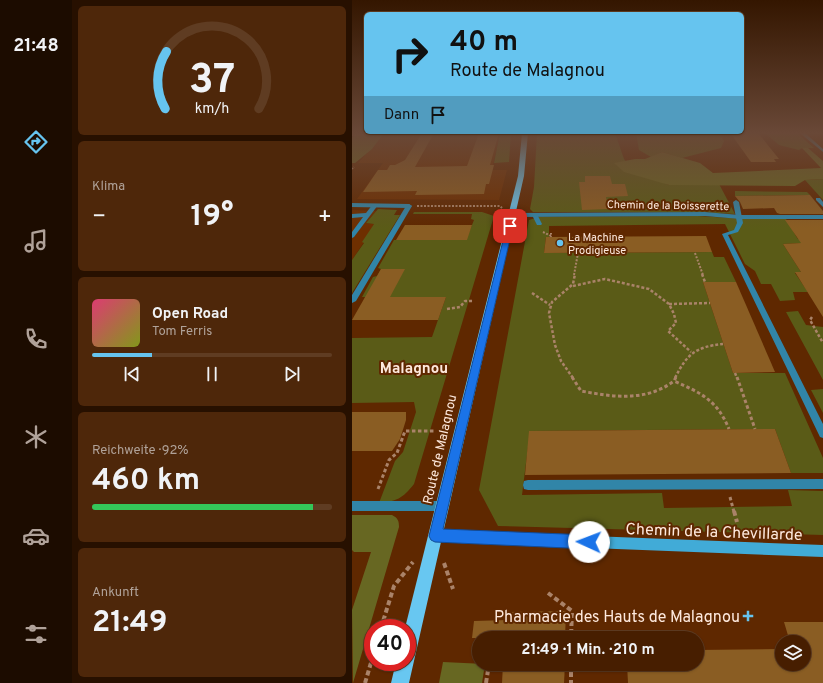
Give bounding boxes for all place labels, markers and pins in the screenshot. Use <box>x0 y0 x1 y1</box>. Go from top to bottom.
pin <box>493 209 527 243</box>
place label: La Machine Prodigieuse <box>568 231 626 258</box>
marker: La Machine Prodigieuse <box>555 238 565 248</box>
place label: Pharmacie des Hauts de Malagnou <box>494 608 740 628</box>
marker: Pharmacie des Hauts de Malagnou <box>743 611 753 621</box>

